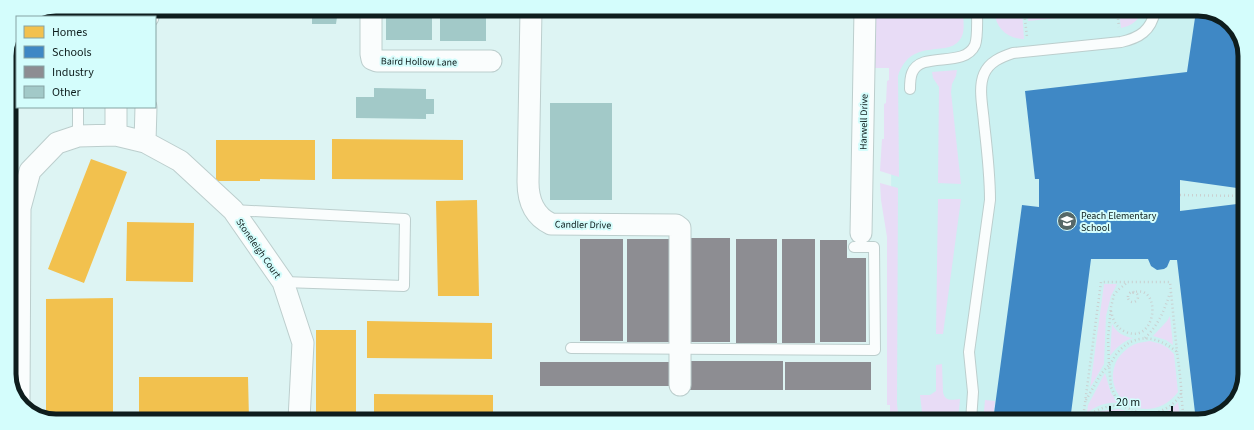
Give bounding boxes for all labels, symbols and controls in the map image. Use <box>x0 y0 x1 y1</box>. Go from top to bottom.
legend <box>16 16 156 108</box>
text: Homes <box>52 24 87 41</box>
text: Schools <box>52 44 92 61</box>
street label: Baird Hollow Lane <box>381 54 457 70</box>
text: Industry <box>52 64 94 81</box>
text: Other <box>52 84 82 101</box>
street label: Harwell Drive <box>857 94 871 150</box>
place label: Peach Elementary School <box>1081 209 1157 235</box>
school or university icon: Peach Elementary School <box>1056 210 1078 232</box>
street label: Stoneleigh Court <box>232 216 284 282</box>
street label: Candler Drive <box>555 218 611 232</box>
scale bar <box>1110 388 1172 414</box>
text: 20 m <box>1116 394 1140 411</box>

